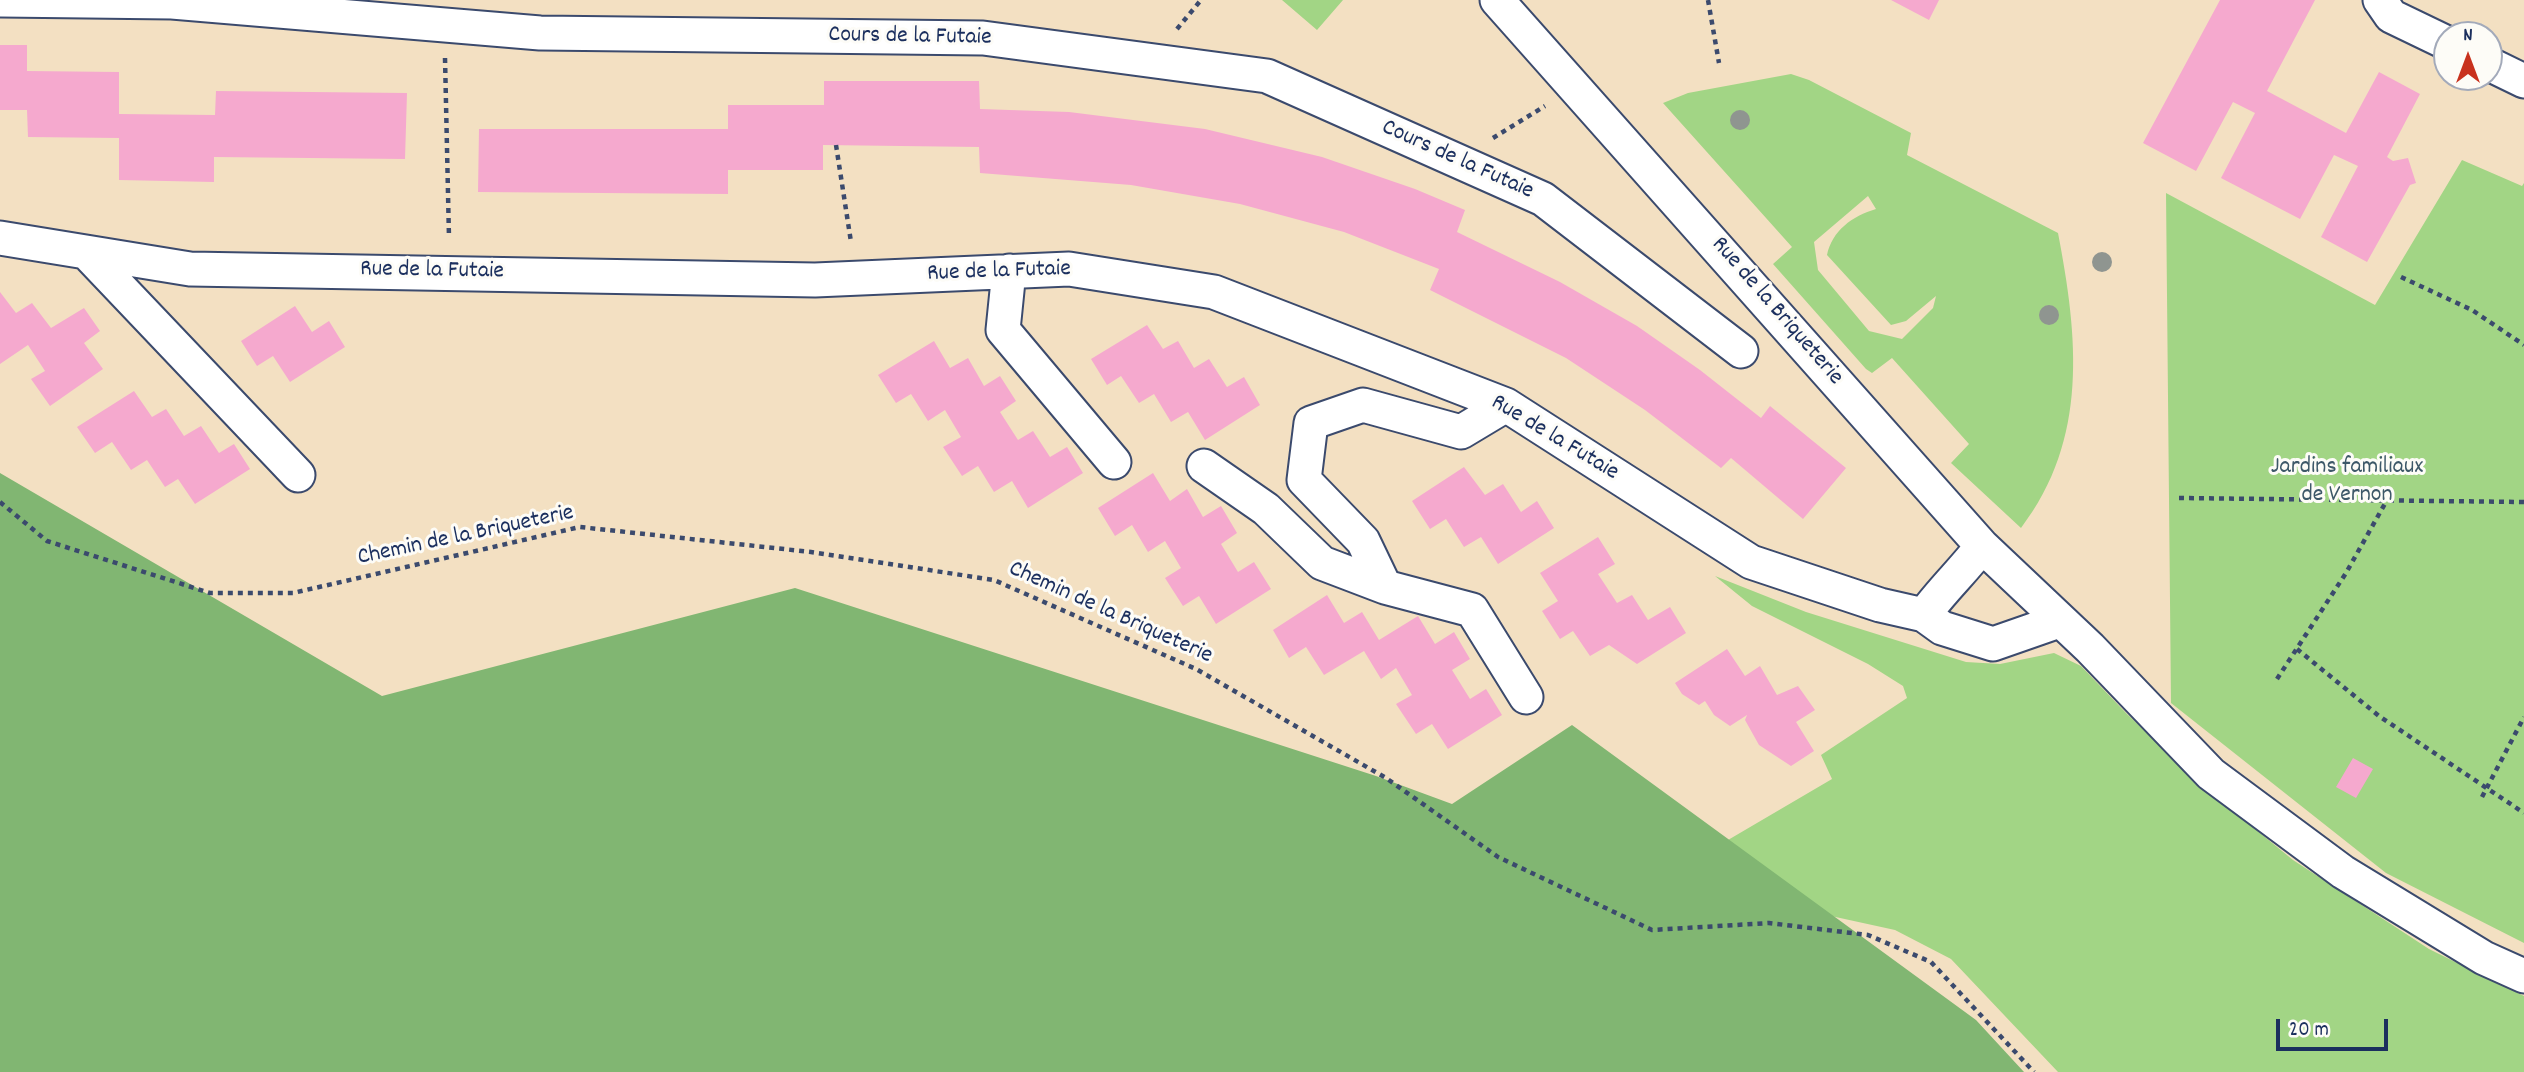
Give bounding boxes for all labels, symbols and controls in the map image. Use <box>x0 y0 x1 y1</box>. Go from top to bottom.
north arrow <box>2433 21 2503 91</box>
street label: Cours de la Futaie <box>828 22 992 54</box>
text: N <box>2463 23 2473 50</box>
street label: Cours de la Futaie <box>1377 115 1537 207</box>
street label: Rue de la Briqueterie <box>1704 232 1848 392</box>
street label: Rue de la Futaie <box>360 256 504 288</box>
street label: Rue de la Futaie <box>927 256 1071 290</box>
street label: Rue de la Futaie <box>1485 390 1623 488</box>
park label: Jardins familiaux de Vernon <box>2271 455 2423 511</box>
street label: Chemin de la Briqueterie <box>355 500 577 574</box>
street label: Chemin de la Briqueterie <box>1004 556 1216 672</box>
scale bar <box>2279 1006 2391 1050</box>
text: 20 m <box>2289 1016 2329 1046</box>

